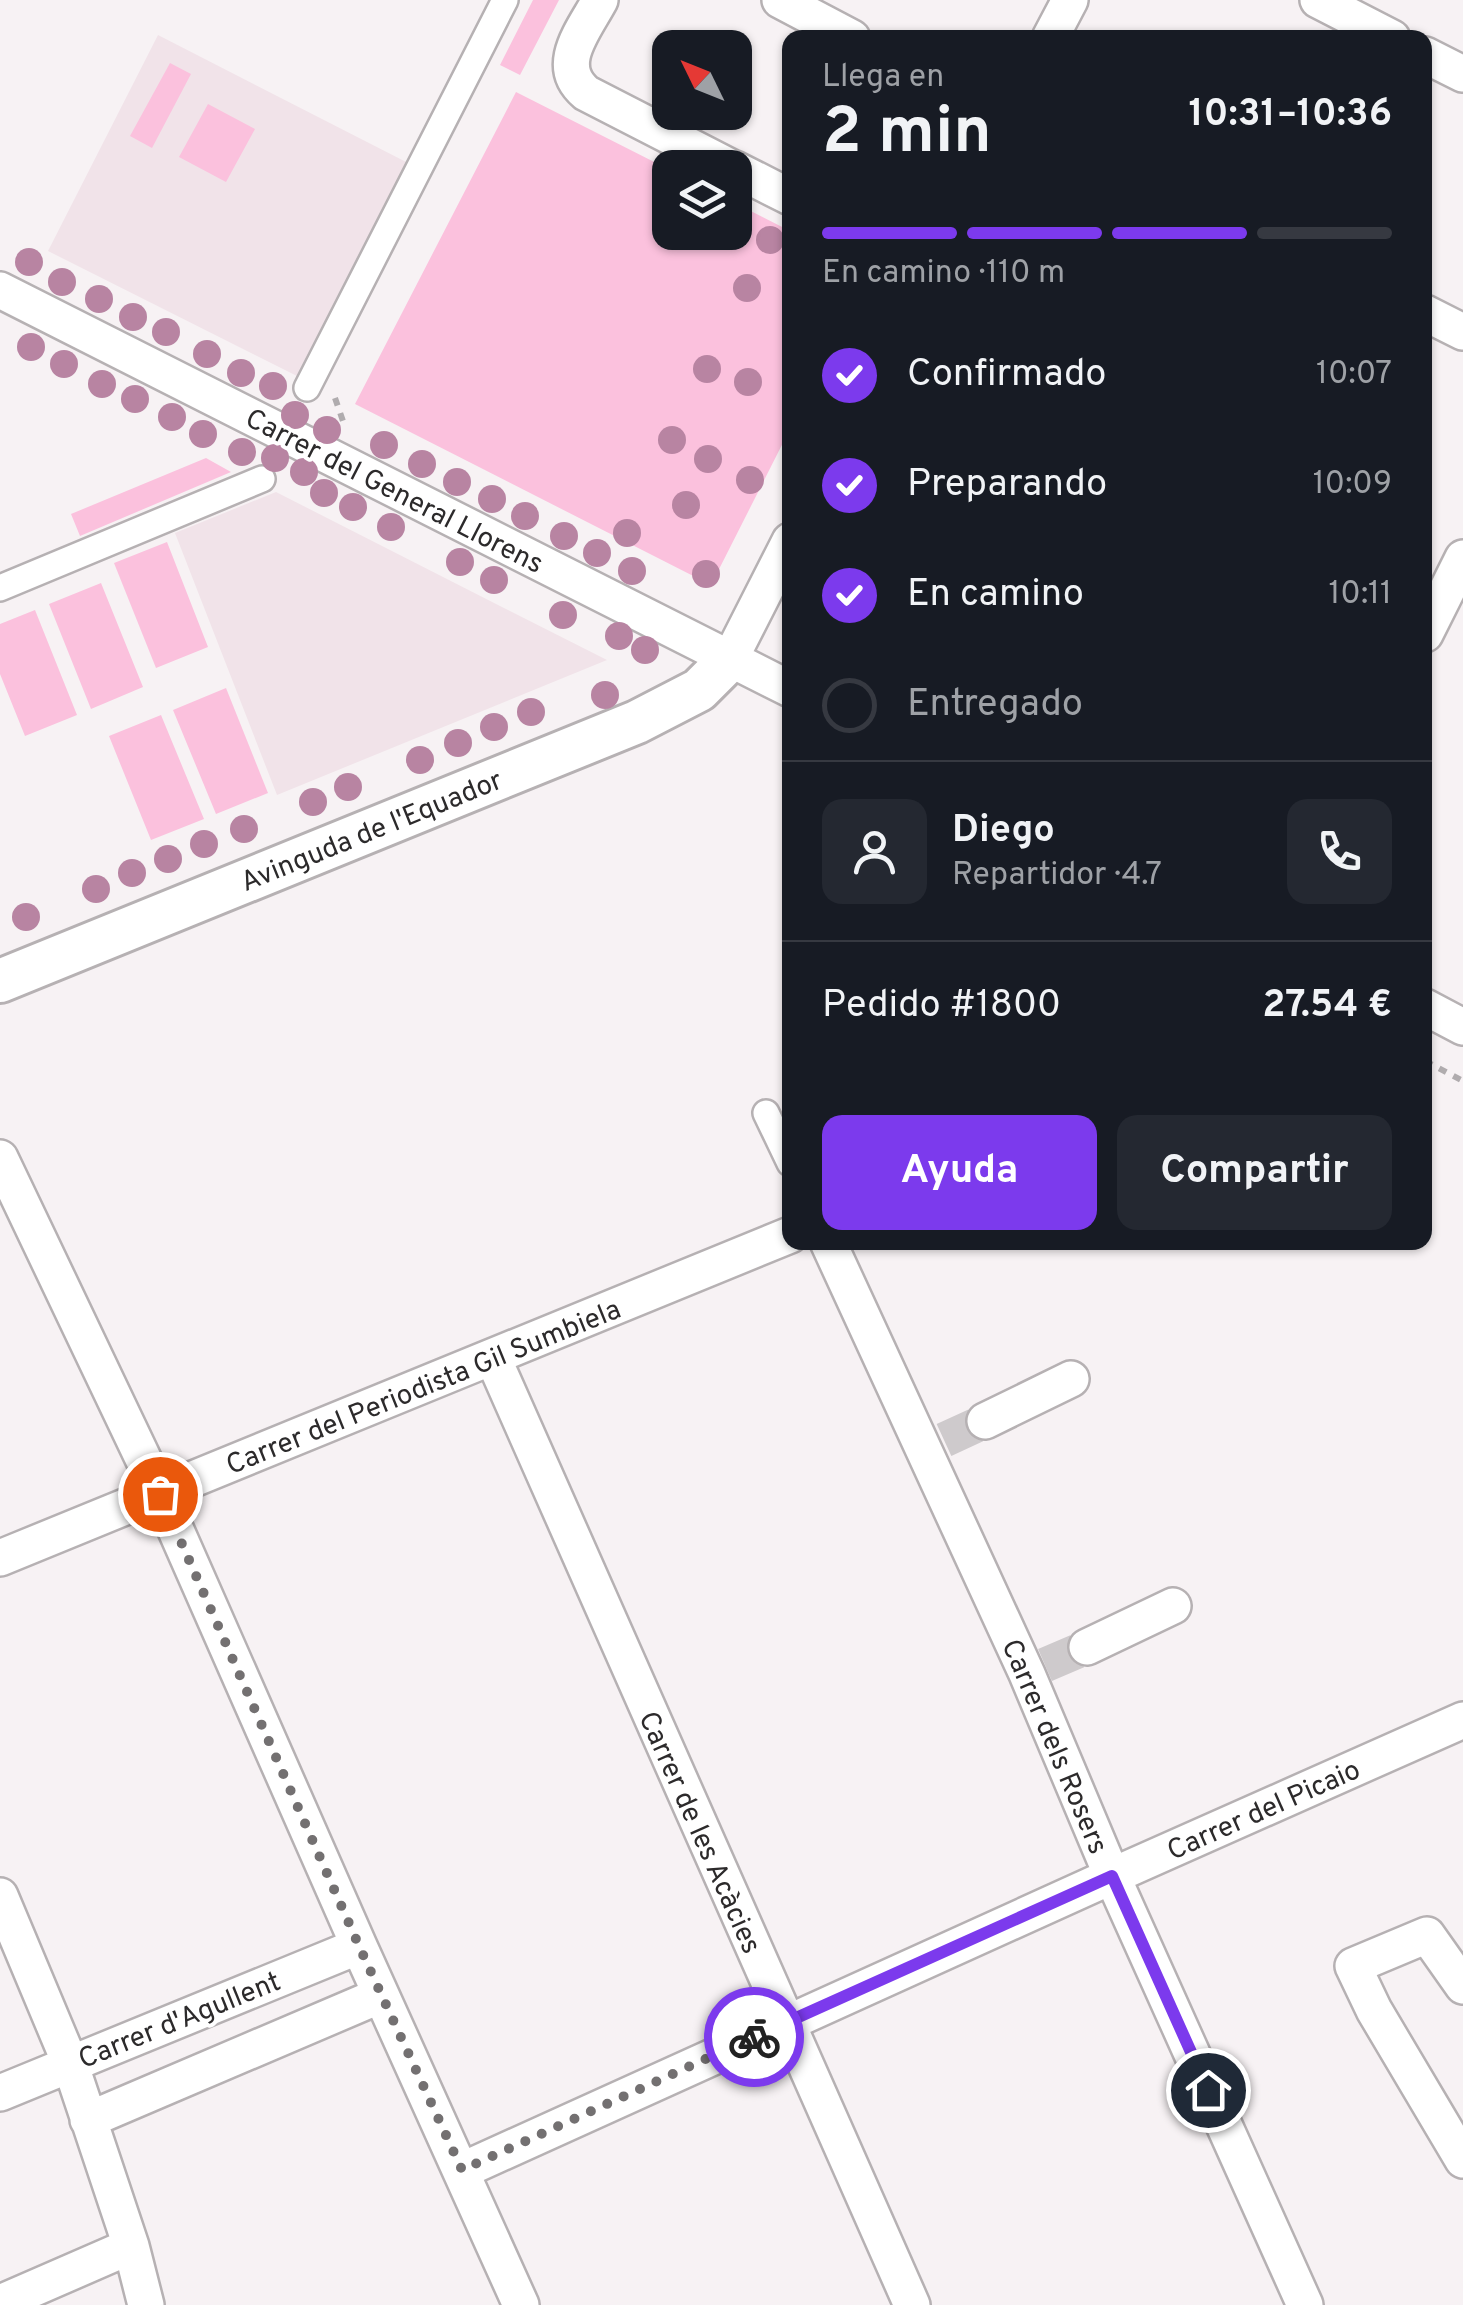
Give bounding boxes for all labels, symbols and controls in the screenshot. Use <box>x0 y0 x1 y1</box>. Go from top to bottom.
north arrow <box>652 30 752 130</box>
map controls <box>652 30 752 250</box>
text: Llega en <box>822 58 944 98</box>
text: 10:31–10:36 <box>1188 91 1392 140</box>
text: 2 min <box>822 94 992 176</box>
button: layers <box>652 150 752 250</box>
text: En camino · 110 m <box>822 254 1065 294</box>
icon: check <box>822 348 877 403</box>
text: Confirmado <box>907 351 1107 400</box>
text: 10:07 <box>1316 355 1392 395</box>
street label: Carrer del General Llorens <box>239 402 549 584</box>
icon: check <box>822 458 877 513</box>
text: Preparando <box>907 461 1107 510</box>
text: 10:09 <box>1313 465 1392 505</box>
icon: check <box>822 568 877 623</box>
text: En camino <box>907 571 1084 620</box>
text: 10:11 <box>1328 575 1392 615</box>
text: Entregado <box>907 681 1083 730</box>
street label: Avinguda de l'Equador <box>236 764 508 902</box>
button: person <box>822 799 927 904</box>
button: phone <box>1287 799 1392 904</box>
text: Diego <box>952 807 1055 856</box>
text: Repartidor · 4.7 <box>952 856 1162 896</box>
text: Pedido #1800 <box>822 982 1061 1031</box>
text: 27.54 € <box>1262 982 1392 1031</box>
button: Ayuda <box>822 1115 1097 1230</box>
button: Compartir <box>1117 1115 1392 1230</box>
street label: Carrer del Periodista Gil Sumbiela <box>221 1293 627 1485</box>
pin <box>118 1452 203 1537</box>
icon: bag <box>133 1467 188 1522</box>
street label: Carrer dels Rosers <box>992 1634 1115 1860</box>
street label: Carrer de les Acàcies <box>629 1706 768 1960</box>
street label: Carrer del Picaio <box>1162 1753 1366 1870</box>
street label: Carrer d'Agullent <box>74 1965 286 2079</box>
courier <box>704 1987 804 2087</box>
icon: bike <box>727 2010 782 2065</box>
pin <box>1166 2048 1251 2133</box>
icon: home <box>1181 2063 1236 2118</box>

